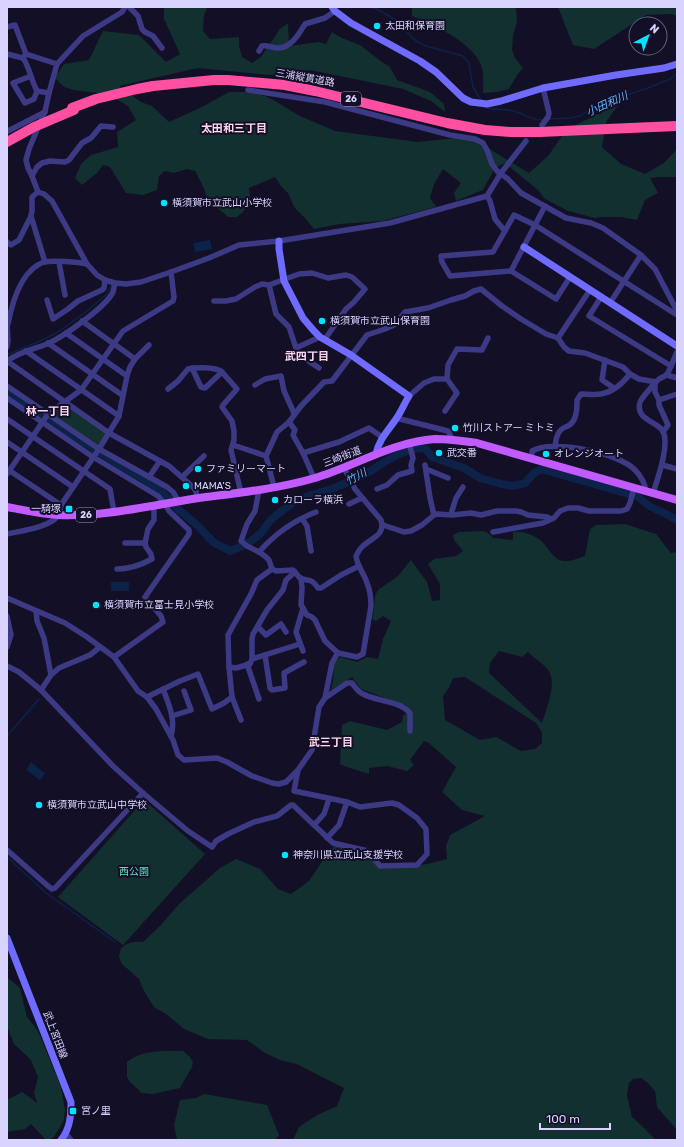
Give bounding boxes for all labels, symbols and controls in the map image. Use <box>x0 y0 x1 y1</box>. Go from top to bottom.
north arrow <box>628 16 668 56</box>
place label: 太田和保育園 <box>385 20 445 32</box>
marker: 太田和保育園 <box>372 21 382 31</box>
text: N <box>647 21 662 36</box>
street label: 三浦縦貫道路 <box>274 67 336 89</box>
water label: 小田和川 <box>584 89 631 119</box>
road number: 26 <box>341 92 361 106</box>
district label: 太田和三丁目 <box>201 122 267 135</box>
place label: 横須賀市立武山小学校 <box>172 197 272 209</box>
marker: 横須賀市立武山小学校 <box>159 198 169 208</box>
place label: 横須賀市立武山保育園 <box>330 315 430 327</box>
marker: 横須賀市立武山保育園 <box>317 316 327 326</box>
district label: 武四丁目 <box>285 350 329 363</box>
district label: 林一丁目 <box>26 405 70 418</box>
place label: 竹川ストアー ミトミ <box>463 422 555 434</box>
marker: 竹川ストアー ミトミ <box>450 423 460 433</box>
street label: 三崎街道 <box>321 444 363 470</box>
place label: 武交番 <box>447 447 477 459</box>
marker: 武交番 <box>434 448 444 458</box>
place label: オレンジオート <box>554 448 624 460</box>
marker: オレンジオート <box>541 449 551 459</box>
place label: ファミリーマート <box>206 463 286 475</box>
marker: ファミリーマート <box>193 464 203 474</box>
water label: 竹川 <box>343 466 370 488</box>
place label: MAMA'S <box>194 480 231 492</box>
marker: MAMA'S <box>181 481 191 491</box>
place label: カローラ横浜 <box>283 494 343 506</box>
marker: カローラ横浜 <box>270 495 280 505</box>
place label: 一騎塚 <box>31 503 61 515</box>
marker: 一騎塚 <box>64 504 74 514</box>
road number: 26 <box>76 508 96 522</box>
place label: 横須賀市立富士見小学校 <box>104 599 214 611</box>
marker: 横須賀市立富士見小学校 <box>91 600 101 610</box>
district label: 武三丁目 <box>309 736 353 749</box>
place label: 横須賀市立武山中学校 <box>47 799 147 811</box>
marker: 横須賀市立武山中学校 <box>34 800 44 810</box>
place label: 神奈川県立武山支援学校 <box>293 849 403 861</box>
marker: 神奈川県立武山支援学校 <box>280 850 290 860</box>
park label: 西公園 <box>119 866 149 878</box>
street label: 武上宮田線 <box>40 1010 70 1060</box>
place label: 宮ノ里 <box>81 1105 111 1117</box>
scale bar <box>540 1105 610 1131</box>
marker: 宮ノ里 <box>68 1106 78 1116</box>
text: 100 m <box>546 1112 580 1126</box>

